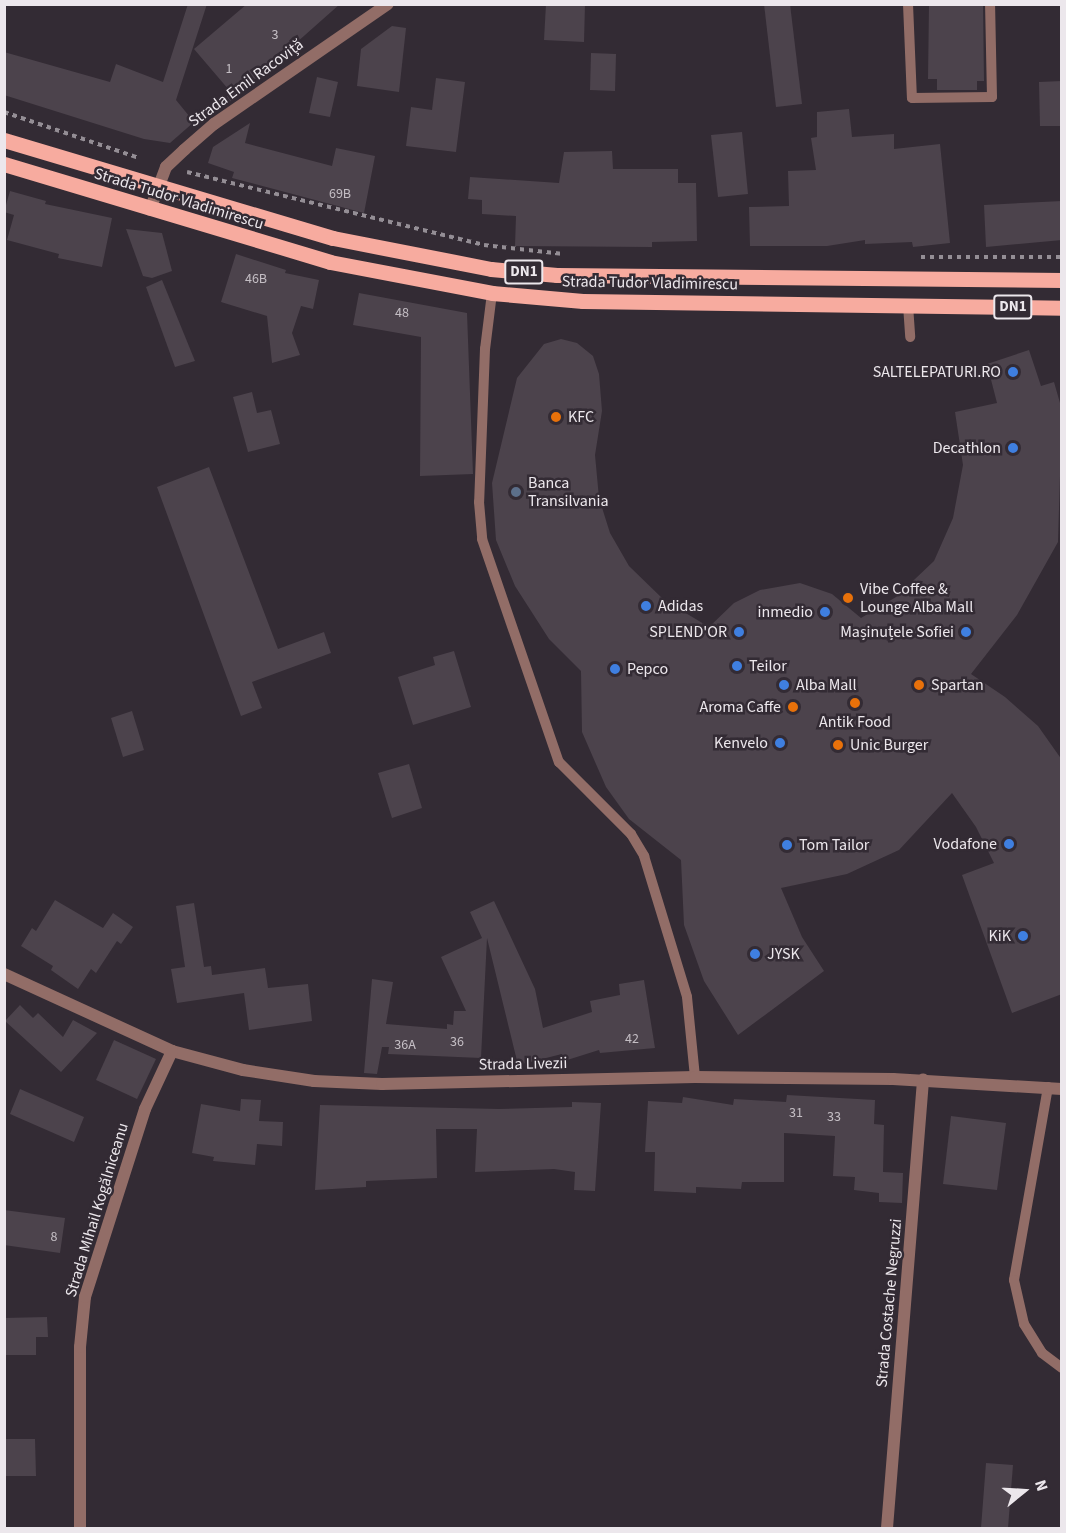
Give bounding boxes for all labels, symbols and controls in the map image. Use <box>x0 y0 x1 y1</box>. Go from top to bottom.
house number: 3 <box>272 27 278 43</box>
street label: Strada Emil Racoviță <box>185 35 307 131</box>
house number: 1 <box>226 61 232 77</box>
street label: Strada Tudor Vladimirescu <box>92 164 266 234</box>
house number: 69B <box>329 186 351 202</box>
road number: DN1 <box>503 260 545 284</box>
house number: 46B <box>245 271 267 287</box>
street label: Strada Tudor Vladimirescu <box>562 272 738 294</box>
road number: DN1 <box>992 295 1034 319</box>
house number: 48 <box>395 305 409 321</box>
place label: SALTELEPATURI.RO <box>873 362 1001 382</box>
marker: SALTELEPATURI.RO <box>1006 365 1020 379</box>
place label: KFC <box>568 407 594 427</box>
marker: KFC <box>549 410 563 424</box>
place label: Decathlon <box>933 438 1001 458</box>
marker: Decathlon <box>1006 441 1020 455</box>
place label: Banca Transilvania <box>528 473 609 511</box>
marker: Banca Transilvania <box>509 485 523 499</box>
place label: Vibe Coffee & Lounge Alba Mall <box>860 579 973 617</box>
marker: Vibe Coffee & Lounge Alba Mall <box>841 591 855 605</box>
place label: Adidas <box>658 596 703 616</box>
marker: Adidas <box>639 599 653 613</box>
place label: inmedio <box>758 602 813 622</box>
marker: inmedio <box>818 605 832 619</box>
place label: SPLEND'OR <box>649 622 727 642</box>
place label: Mașinuțele Sofiei <box>840 622 954 642</box>
marker: SPLEND'OR <box>732 625 746 639</box>
marker: Mașinuțele Sofiei <box>959 625 973 639</box>
place label: Teilor <box>749 656 787 676</box>
place label: Pepco <box>627 659 668 679</box>
marker: Teilor <box>730 659 744 673</box>
marker: Pepco <box>608 662 622 676</box>
place label: Alba Mall <box>796 675 857 695</box>
place label: Spartan <box>931 675 984 695</box>
marker: Alba Mall <box>777 678 791 692</box>
marker: Spartan <box>912 678 926 692</box>
marker: Antik Food <box>848 696 862 710</box>
place label: Aroma Caffe <box>700 697 781 717</box>
marker: Aroma Caffe <box>786 700 800 714</box>
place label: Antik Food <box>819 712 891 732</box>
place label: Kenvelo <box>714 733 768 753</box>
place label: Unic Burger <box>850 735 928 755</box>
marker: Kenvelo <box>773 736 787 750</box>
marker: Unic Burger <box>831 738 845 752</box>
place label: Vodafone <box>934 834 997 854</box>
place label: Tom Tailor <box>799 835 869 855</box>
marker: Vodafone <box>1002 837 1016 851</box>
marker: Tom Tailor <box>780 838 794 852</box>
place label: KiK <box>989 926 1011 946</box>
marker: KiK <box>1016 929 1030 943</box>
place label: JYSK <box>767 944 800 964</box>
marker: JYSK <box>748 947 762 961</box>
house number: 42 <box>625 1031 639 1047</box>
house number: 36 <box>450 1034 464 1050</box>
house number: 36A <box>394 1037 416 1053</box>
street label: Strada Livezii <box>478 1054 568 1074</box>
house number: 31 <box>789 1105 803 1121</box>
house number: 33 <box>827 1109 841 1125</box>
street label: Strada Mihail Kogălniceanu <box>61 1121 133 1299</box>
street label: Strada Costache Negruzzi <box>872 1218 906 1388</box>
house number: 8 <box>51 1229 57 1245</box>
north arrow <box>994 1461 1054 1521</box>
text: N <box>1029 1477 1053 1494</box>

